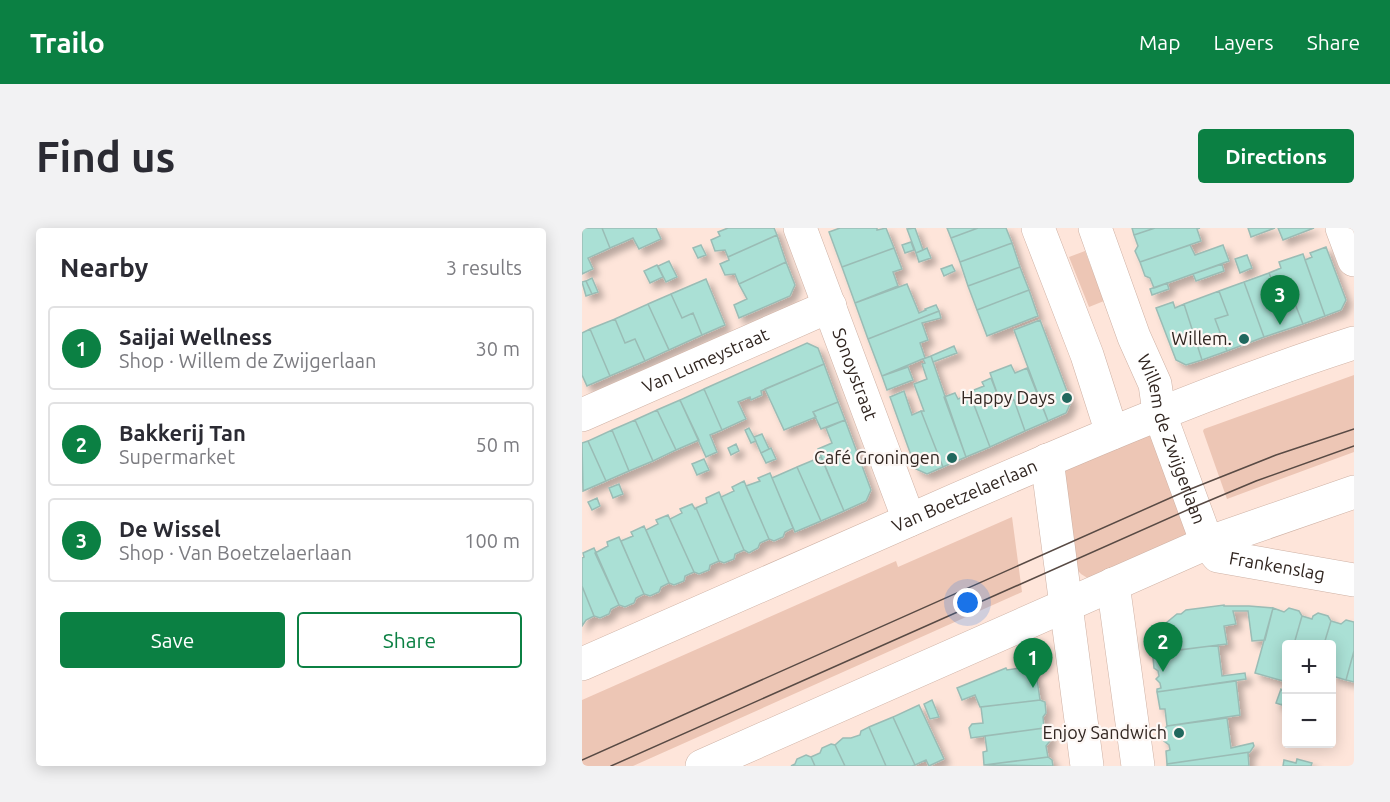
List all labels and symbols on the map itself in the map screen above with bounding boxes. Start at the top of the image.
pin: 3 [1260,276,1300,325]
street label: Van Lumeystraat [639,323,771,396]
street label: Sonoystraat [829,325,882,423]
place label: Willem. [1171,328,1232,348]
marker: Willem. [1237,332,1251,346]
street label: Willem de Zwijgerlaan [1134,351,1210,527]
place label: Happy Days [961,387,1055,407]
marker: Happy Days [1060,391,1074,405]
place label: Café Groningen [814,447,940,467]
marker: Café Groningen [945,451,959,465]
street label: Van Boetzelaerlaan [889,455,1040,536]
street label: Frankenslag [1228,547,1327,584]
your location [953,588,982,617]
pin: 2 [1144,622,1182,672]
pin: 1 [1014,638,1052,688]
place label: Enjoy Sandwich [1042,722,1167,742]
marker: Enjoy Sandwich [1172,726,1186,740]

